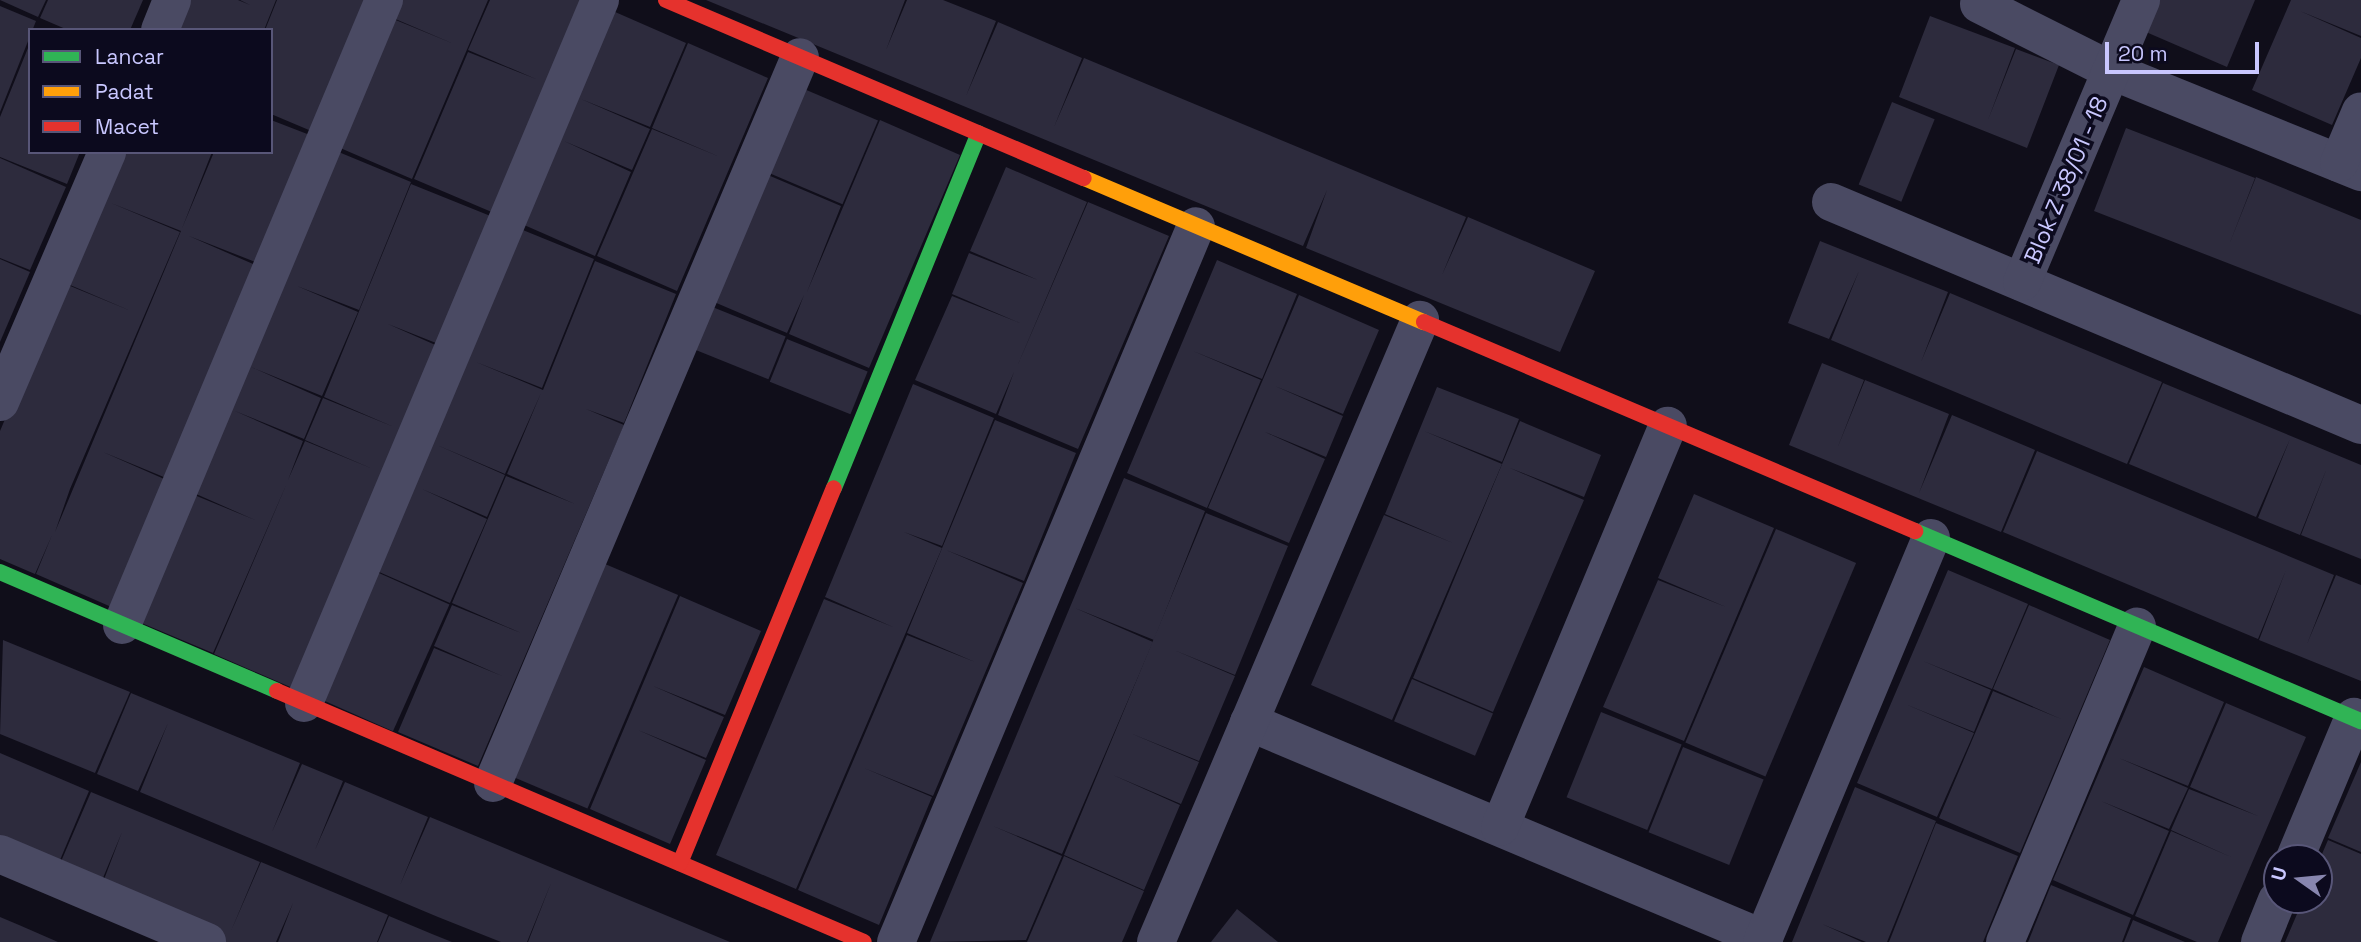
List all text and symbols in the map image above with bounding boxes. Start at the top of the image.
legend [28,28,273,154]
scale bar [2109,28,2263,72]
text: 20 m [2118,40,2168,67]
text: Lancar [95,43,164,70]
text: Padat [95,78,154,105]
street label: Blok Z 38/01 - 18 [2018,92,2114,268]
text: Macet [95,113,159,140]
north arrow [2263,844,2333,914]
text: U [2265,865,2293,883]

